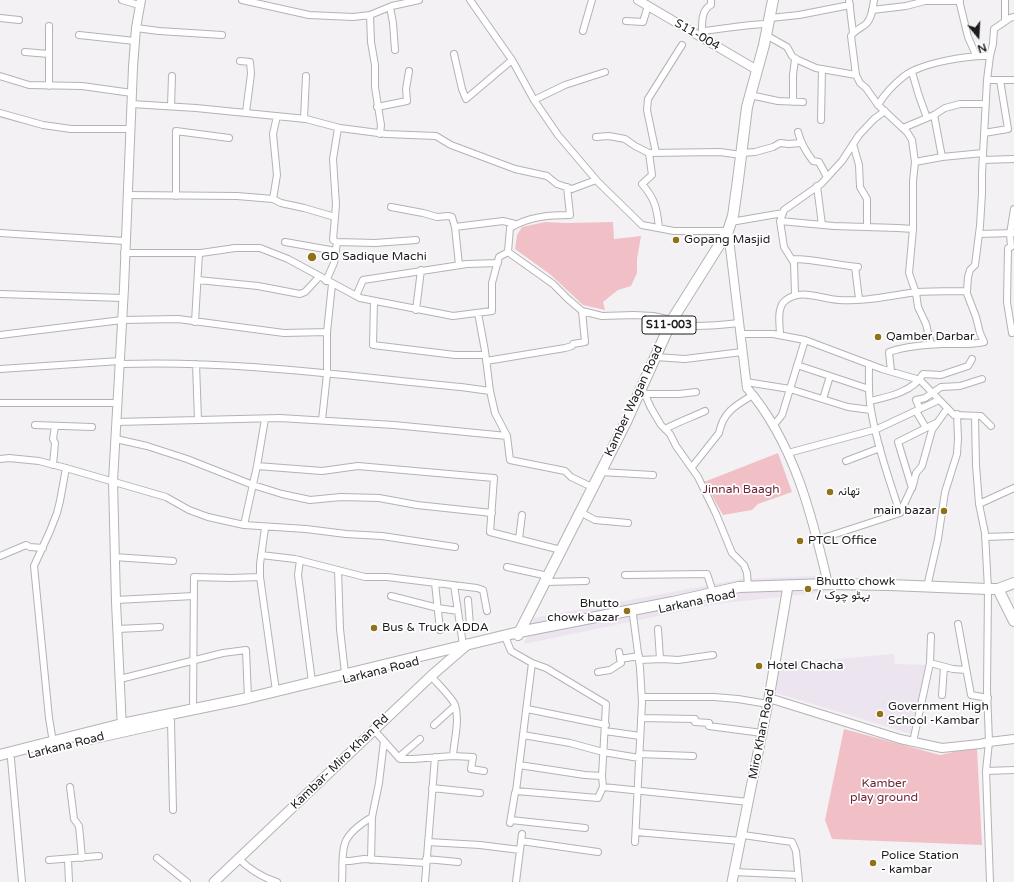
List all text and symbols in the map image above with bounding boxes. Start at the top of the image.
street label: S11-004 [672,16,722,54]
north arrow [958,16,998,56]
text: N [976,40,988,55]
place label: Gopang Masjid [684,233,770,247]
marker: Gopang Masjid [671,235,681,245]
place label: GD Sadique Machi [321,250,427,264]
marker: GD Sadique Machi [306,251,318,263]
road number: S11-003 [642,316,696,334]
place label: Qamber Darbar [886,330,975,344]
marker: Qamber Darbar [873,332,883,342]
street label: Kamber Wagan Road [602,343,666,459]
park label: Jinnah Baagh [702,483,780,497]
place label: تھانہ [838,485,860,499]
marker: تھانہ [825,487,835,497]
place label: main bazar [873,504,936,518]
marker: main bazar [939,506,949,516]
place label: PTCL Office [808,534,877,548]
marker: PTCL Office [795,536,805,546]
place label: Bhutto chowk / بہٹو چوک [816,575,895,603]
marker: Bhutto chowk / بہٹو چوک [803,584,813,594]
street label: Larkana Road [657,587,737,617]
place label: Bhutto chowk bazar [547,597,619,625]
marker: Bhutto chowk bazar [622,606,632,616]
place label: Bus & Truck ADDA [382,621,489,635]
marker: Bus & Truck ADDA [369,623,379,633]
street label: Larkana Road [341,654,421,688]
place label: Hotel Chacha [767,659,843,673]
marker: Hotel Chacha [754,661,764,671]
street label: Miro Khan Road [746,687,778,781]
place label: Government High School -Kambar [888,700,989,728]
marker: Government High School -Kambar [875,709,885,719]
street label: Kambar- Miro Khan Rd [288,711,392,813]
street label: Larkana Road [26,729,106,763]
park label: Kamber play ground [850,777,918,805]
place label: Police Station - kambar [881,849,959,877]
marker: Police Station - kambar [868,858,878,868]

